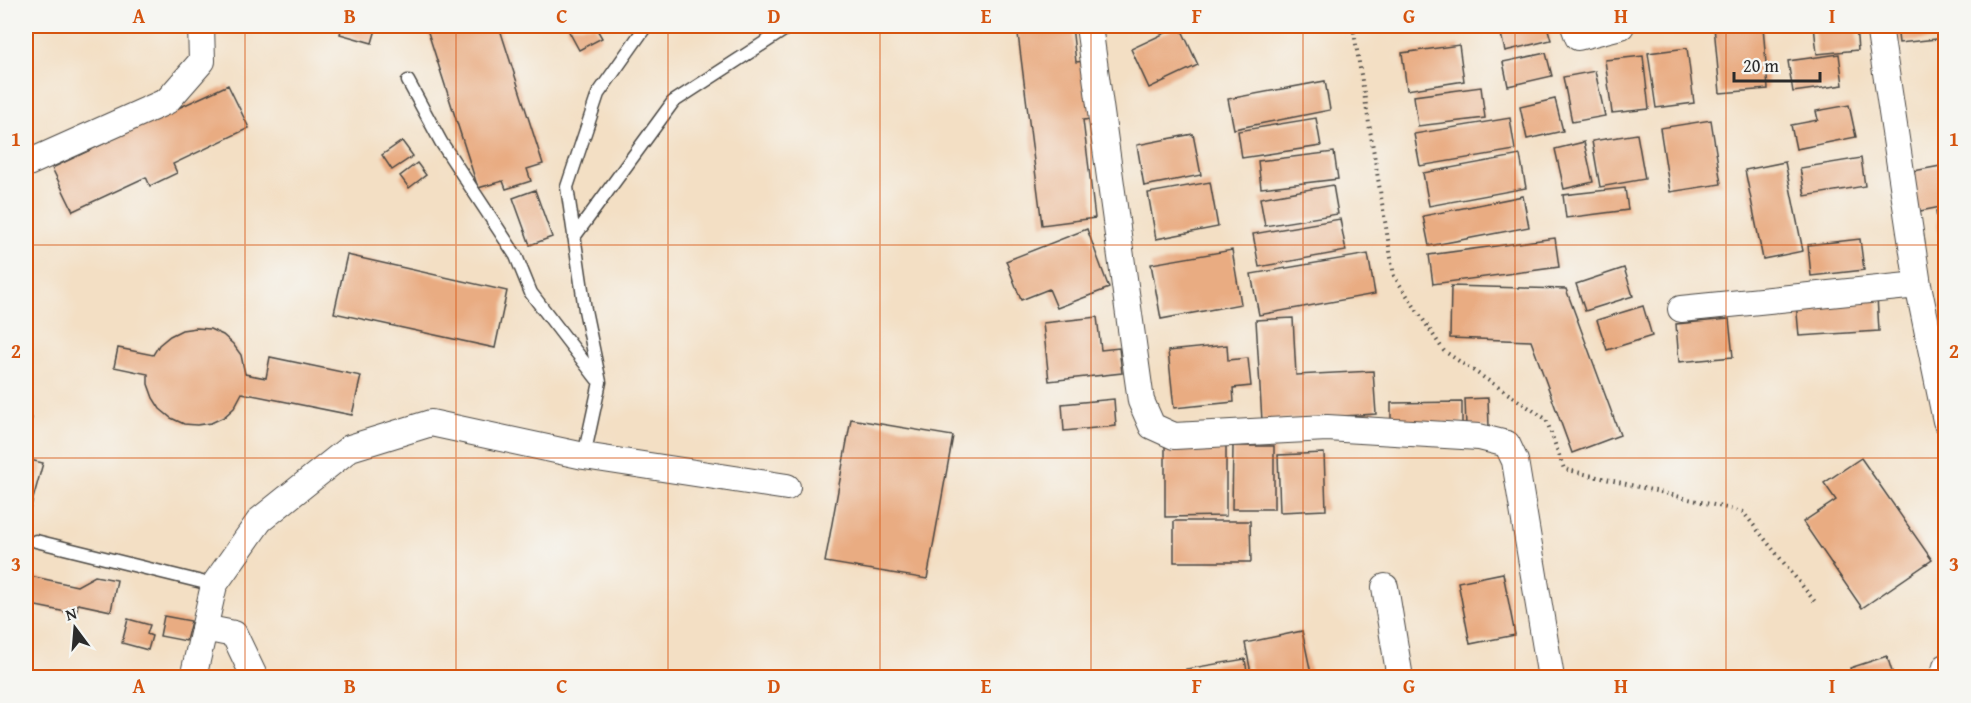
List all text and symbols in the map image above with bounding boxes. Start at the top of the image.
text: A [133,1,146,30]
text: B [344,1,356,30]
text: C [556,1,568,30]
text: D [767,1,781,30]
text: E [981,1,992,30]
text: F [1192,1,1202,30]
text: G [1403,1,1415,30]
text: H [1614,1,1628,30]
text: I [1829,1,1835,30]
scale bar [1734,45,1820,83]
text: 20 m [1743,52,1779,79]
text: 1 [11,124,21,153]
text: 1 [1949,124,1959,153]
text: 2 [11,336,21,365]
text: 2 [1949,336,1959,365]
text: 3 [11,549,21,578]
text: 3 [1949,549,1959,578]
north arrow [45,598,105,658]
text: N [62,600,80,627]
text: A [133,671,146,700]
text: B [344,671,356,700]
text: C [556,671,568,700]
text: D [767,671,781,700]
text: E [981,671,992,700]
text: F [1192,671,1202,700]
text: G [1403,671,1415,700]
text: H [1614,671,1628,700]
text: I [1829,671,1835,700]

